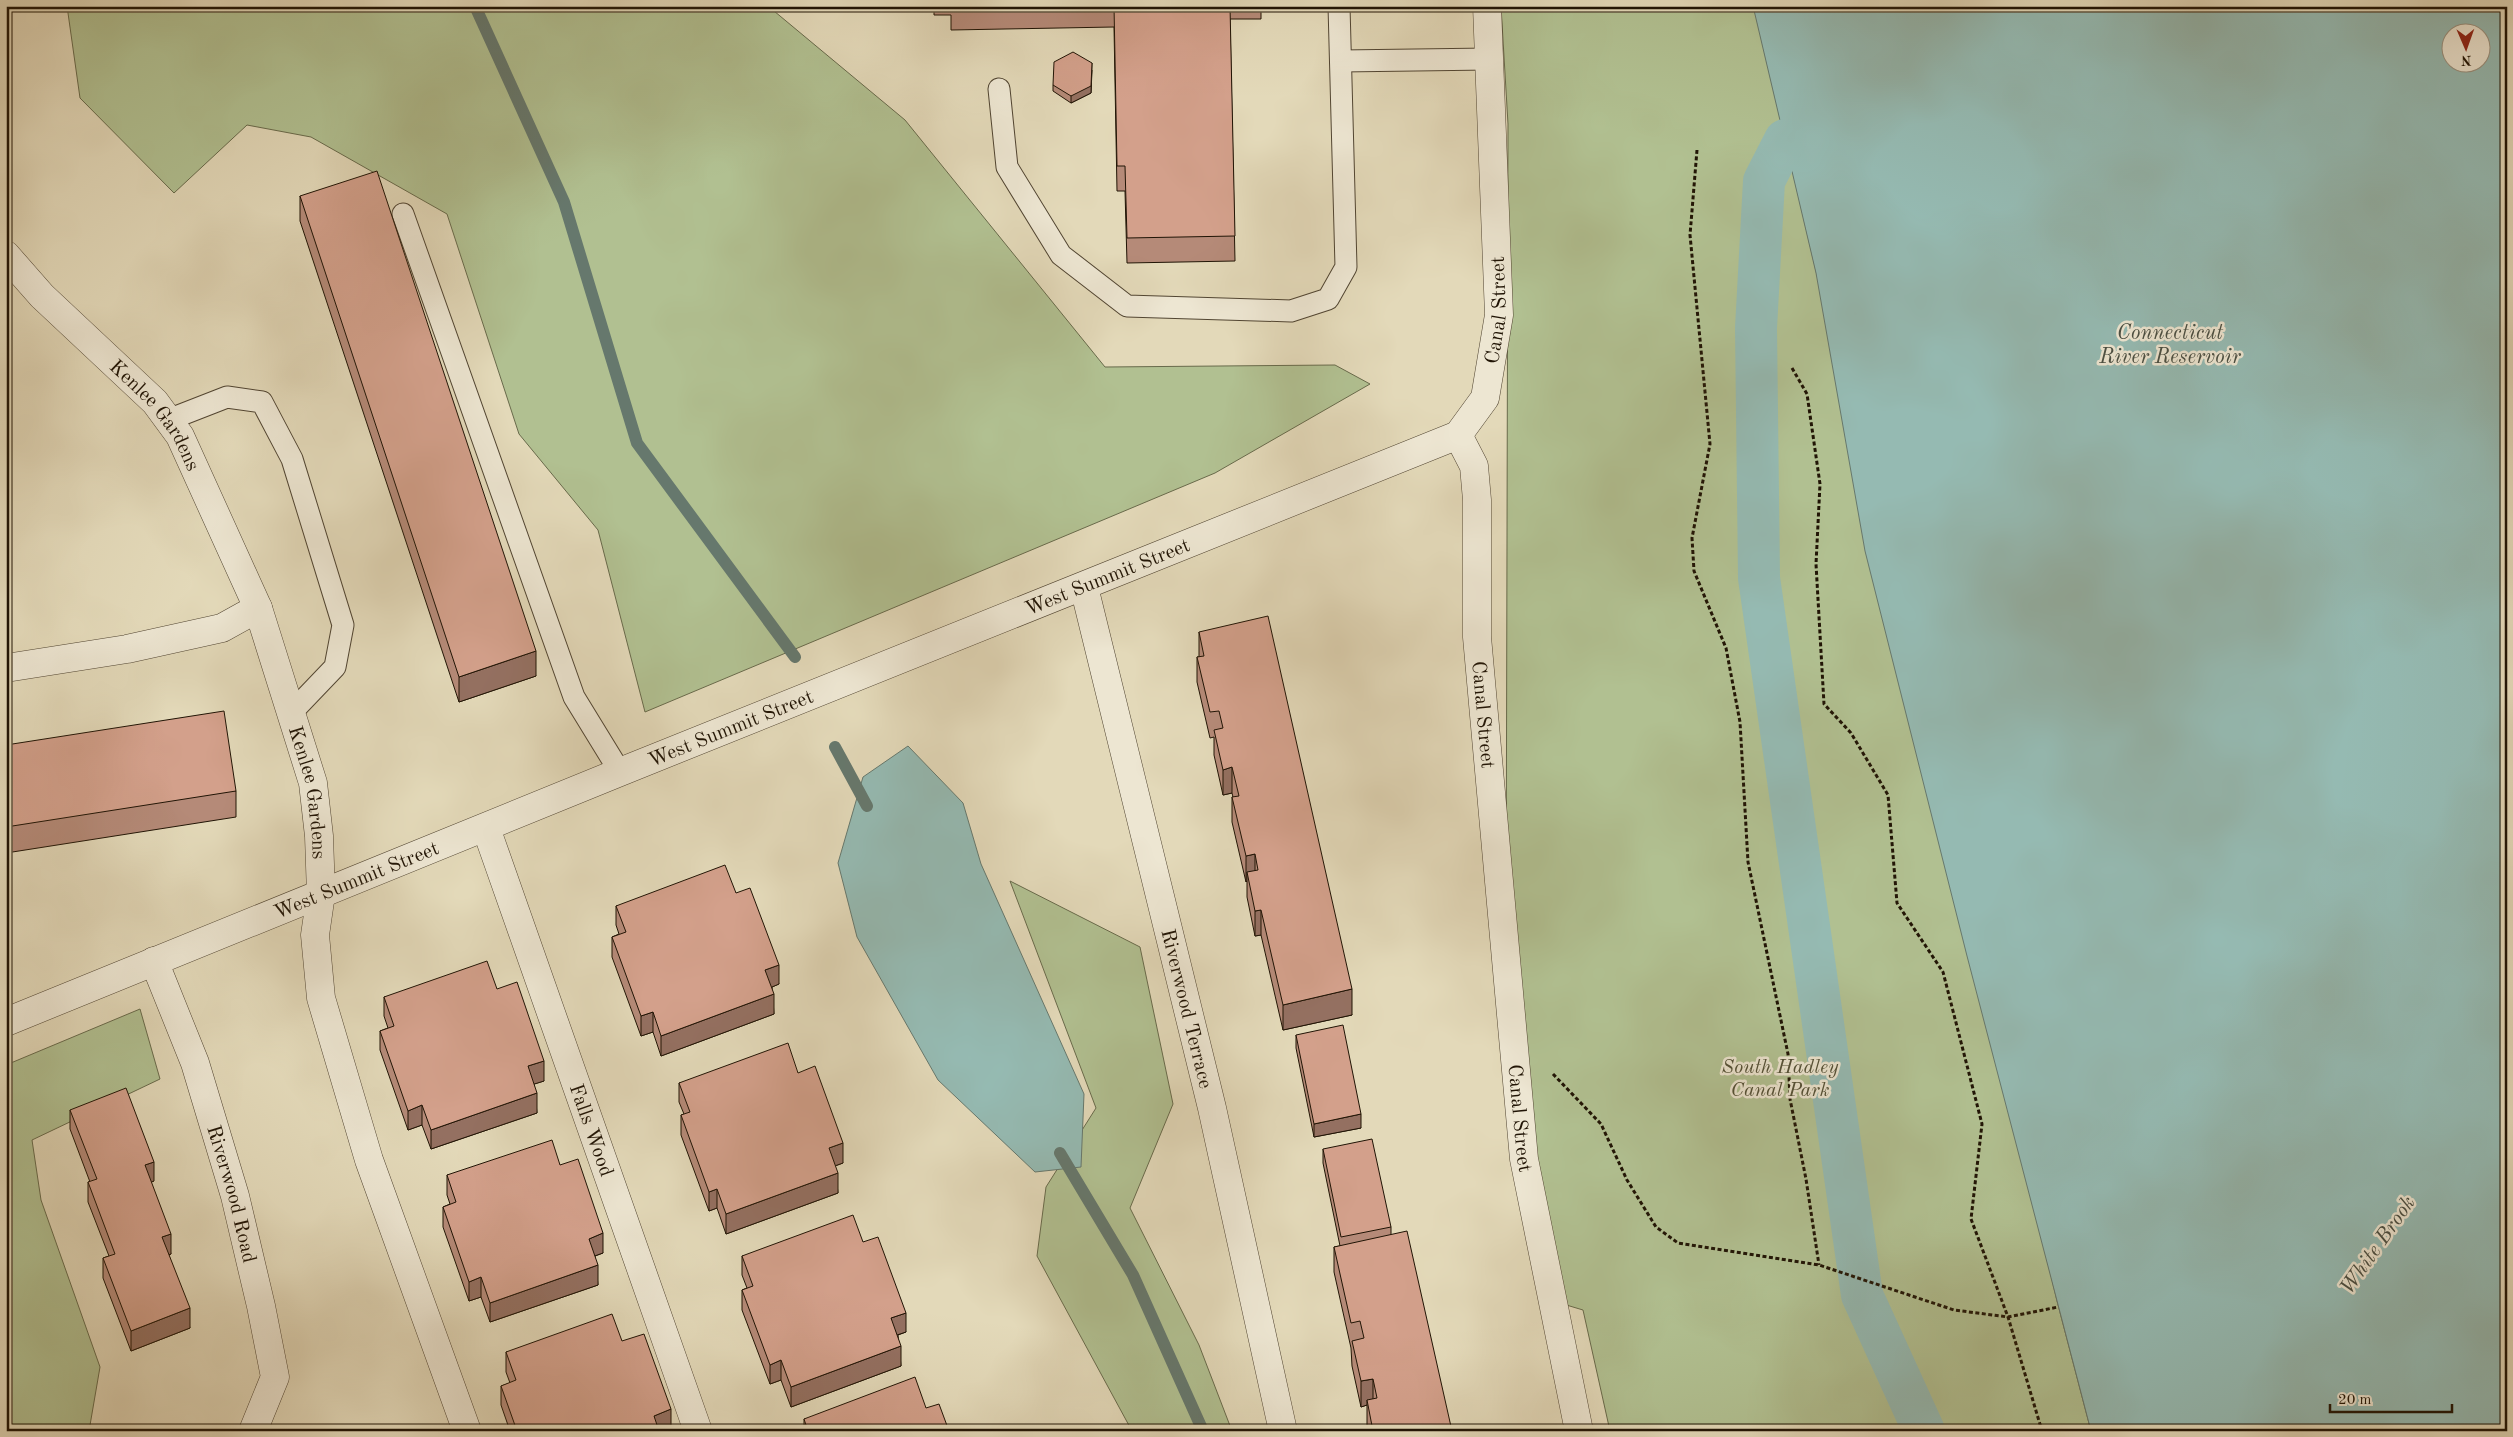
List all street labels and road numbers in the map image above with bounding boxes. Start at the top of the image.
street label: Canal Street [1483,256,1511,365]
street label: Kenlee Gardens [105,357,202,474]
street label: West Summit Street [1023,536,1193,620]
street label: Canal Street [1467,660,1497,770]
street label: West Summit Street [646,687,817,772]
street label: Kenlee Gardens [284,724,328,860]
street label: West Summit Street [272,839,442,924]
street label: Riverwood Terrace [1156,927,1215,1091]
street label: Canal Street [1504,1064,1534,1174]
street label: Falls Wood [565,1081,616,1180]
street label: Riverwood Road [202,1123,258,1265]

